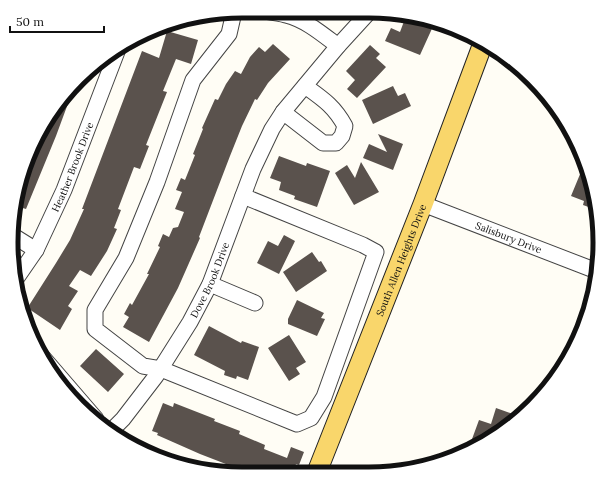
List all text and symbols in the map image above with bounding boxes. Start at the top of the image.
scale bar [10,8,104,34]
text: 50 m [16,14,44,29]
street label: Heather Brook Drive [48,120,96,214]
street label: South Allen Heights Drive [373,201,429,318]
street label: Salisbury Drive [474,218,544,256]
street label: Dove Brook Drive [187,240,232,320]

